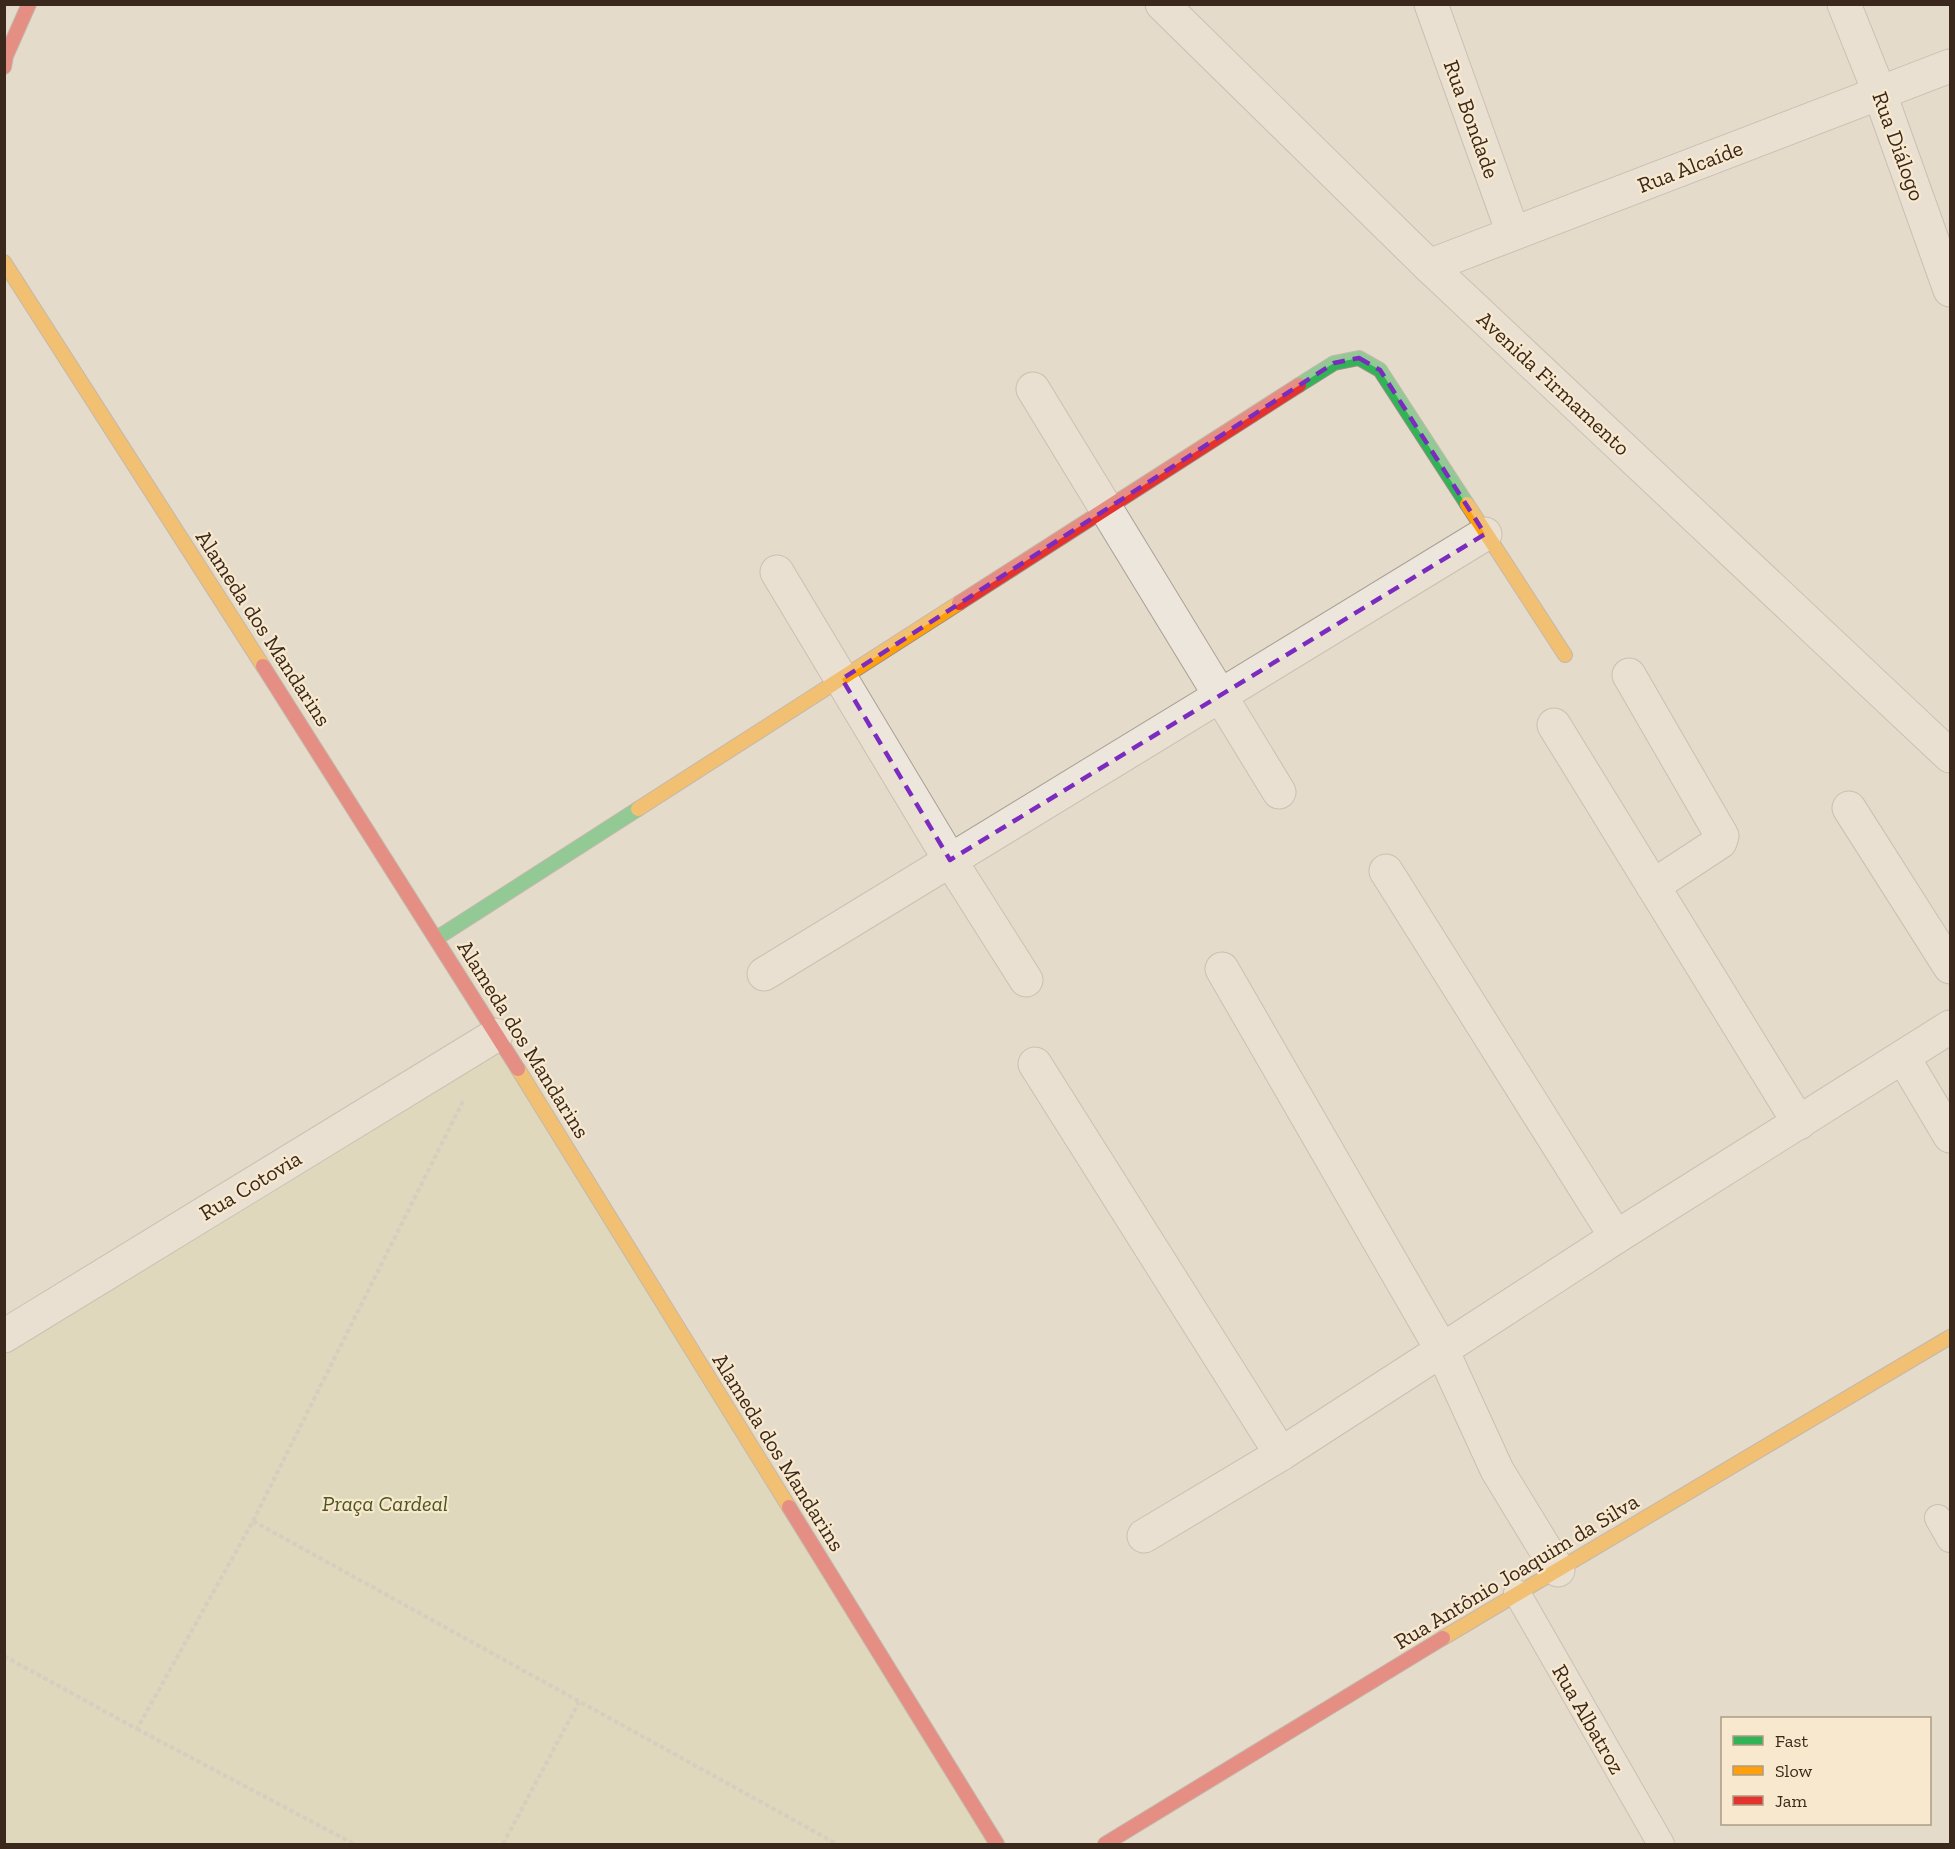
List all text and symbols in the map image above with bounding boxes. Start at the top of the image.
street label: Rua Bondade [1438,56,1505,182]
street label: Rua Diálogo [1866,88,1931,204]
street label: Rua Alcaíde [1634,134,1747,199]
street label: Avenida Firmamento [1471,305,1636,461]
street label: Alameda dos Mandarins [190,525,337,731]
street label: Alameda dos Mandarins [452,935,596,1143]
street label: Rua Cotovia [194,1144,306,1226]
street label: Alameda dos Mandarins [707,1348,851,1556]
street label: Rua Antônio Joaquim da Silva [1389,1487,1644,1655]
park label: Praça Cardeal [322,1490,448,1517]
street label: Rua Albatroz [1546,1660,1631,1779]
legend [1721,1717,1931,1825]
text: Fast [1775,1730,1808,1752]
text: Slow [1775,1760,1812,1782]
text: Jam [1775,1790,1807,1812]

